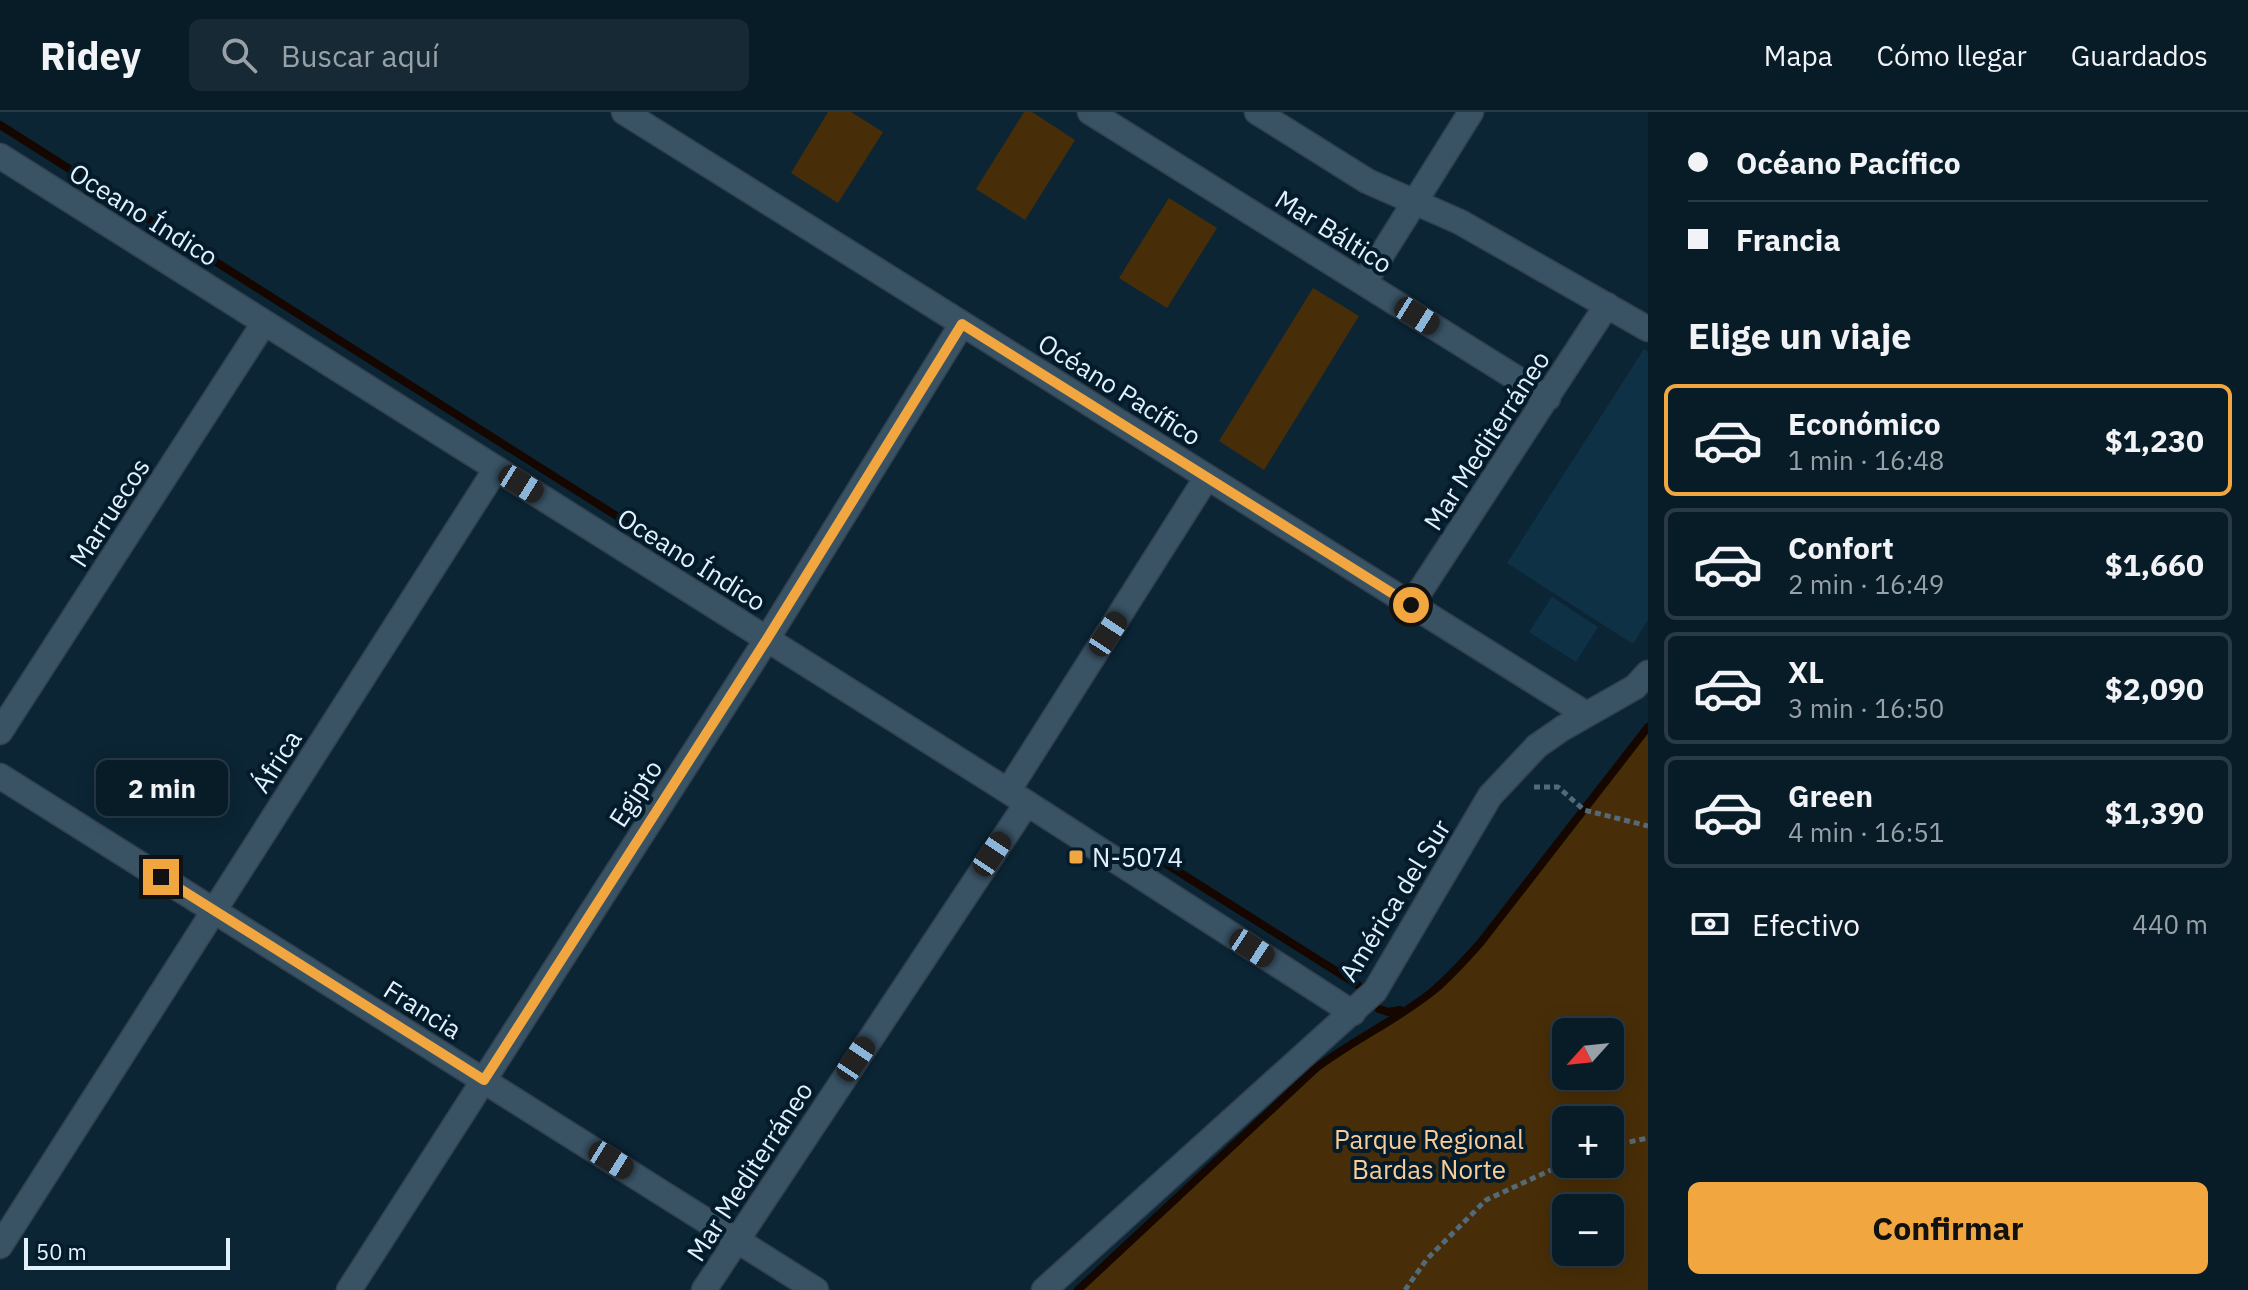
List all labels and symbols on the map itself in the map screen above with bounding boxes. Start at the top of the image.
street label: Oceano Índico [63,155,225,273]
street label: Mar Báltico [1269,182,1399,280]
car [1390,293,1444,339]
street label: Océano Pacífico [1032,325,1208,453]
street label: Mar Mediterráneo [1415,344,1557,536]
street label: Marruecos [61,451,157,573]
car [494,461,548,507]
street label: Oceano Índico [611,500,773,618]
route start [1393,587,1429,623]
car [1085,607,1131,661]
street label: África [243,723,309,799]
street label: Egipto [601,753,669,833]
callout: 2 min [95,761,227,817]
street label: América del Sur [1331,812,1458,987]
car [969,827,1015,881]
place label: N-5074 [1092,840,1183,874]
marker: N-5074 [1067,848,1085,866]
route end [143,859,179,895]
car [1225,925,1279,971]
street label: Francia [378,972,468,1046]
north arrow [1552,1018,1624,1090]
car [833,1032,879,1086]
street label: Mar Mediterráneo [678,1075,820,1267]
park label: Parque Regional Bardas Norte [1334,1122,1524,1186]
car [584,1137,638,1183]
scale bar [24,1234,230,1270]

